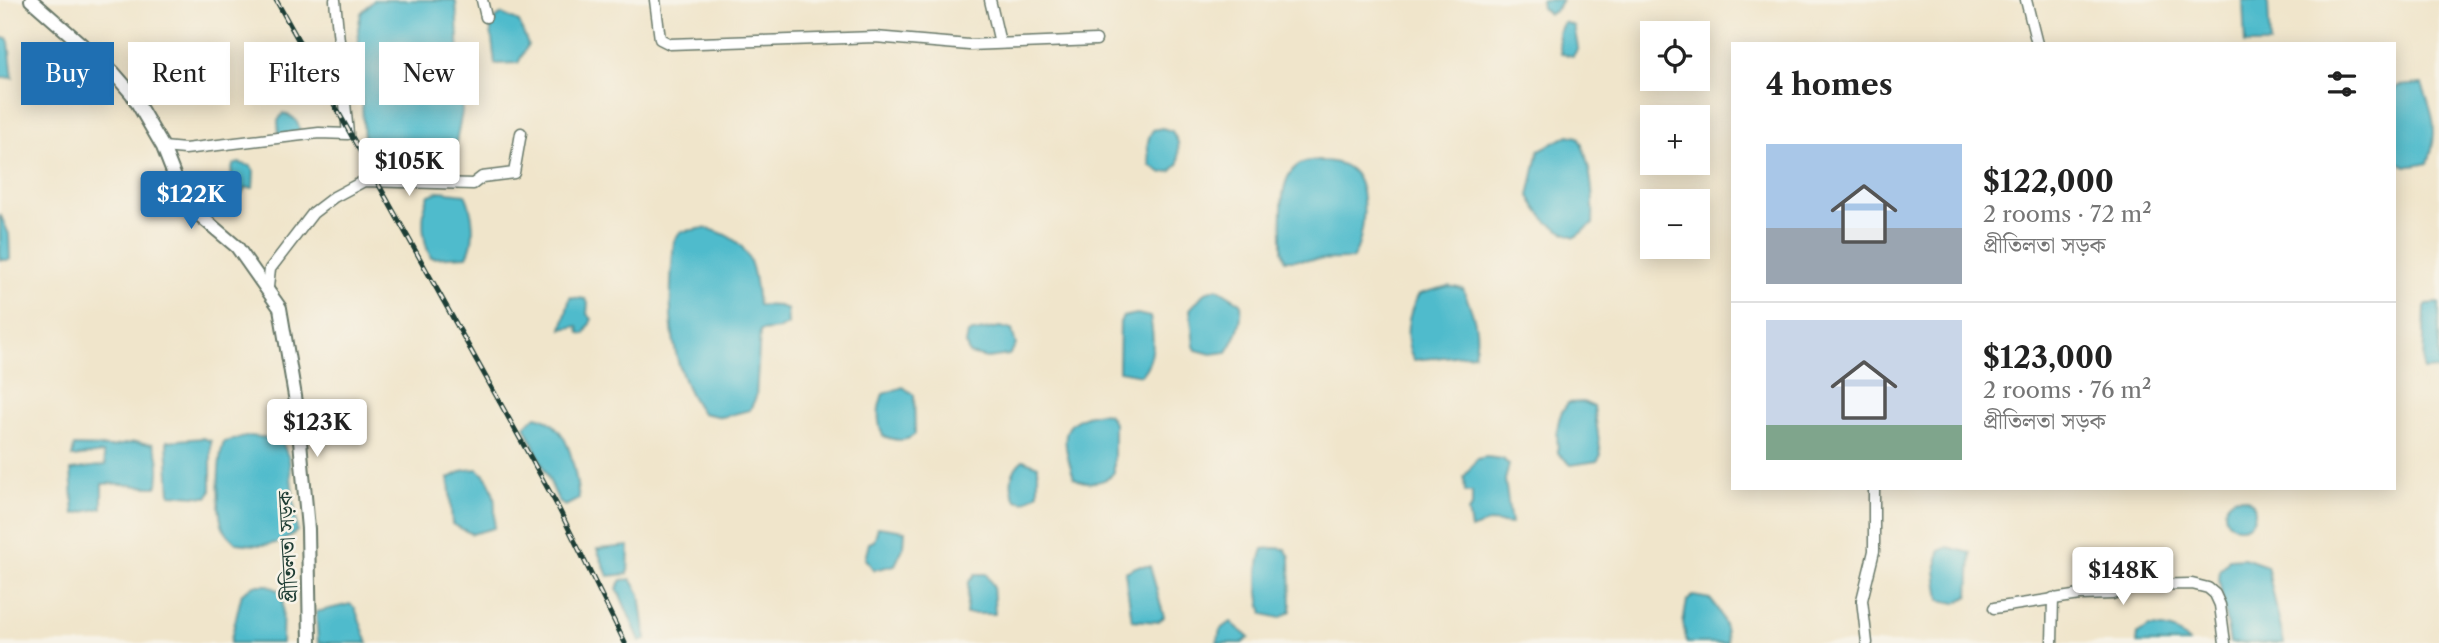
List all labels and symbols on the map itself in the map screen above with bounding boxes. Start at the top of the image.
pin: $105K [360,138,458,198]
pin: $122K [142,172,240,231]
pin: $123K [268,400,366,459]
street label: প্রীতিলতা সড়ক [272,489,303,604]
pin: $148K [2074,548,2172,607]

